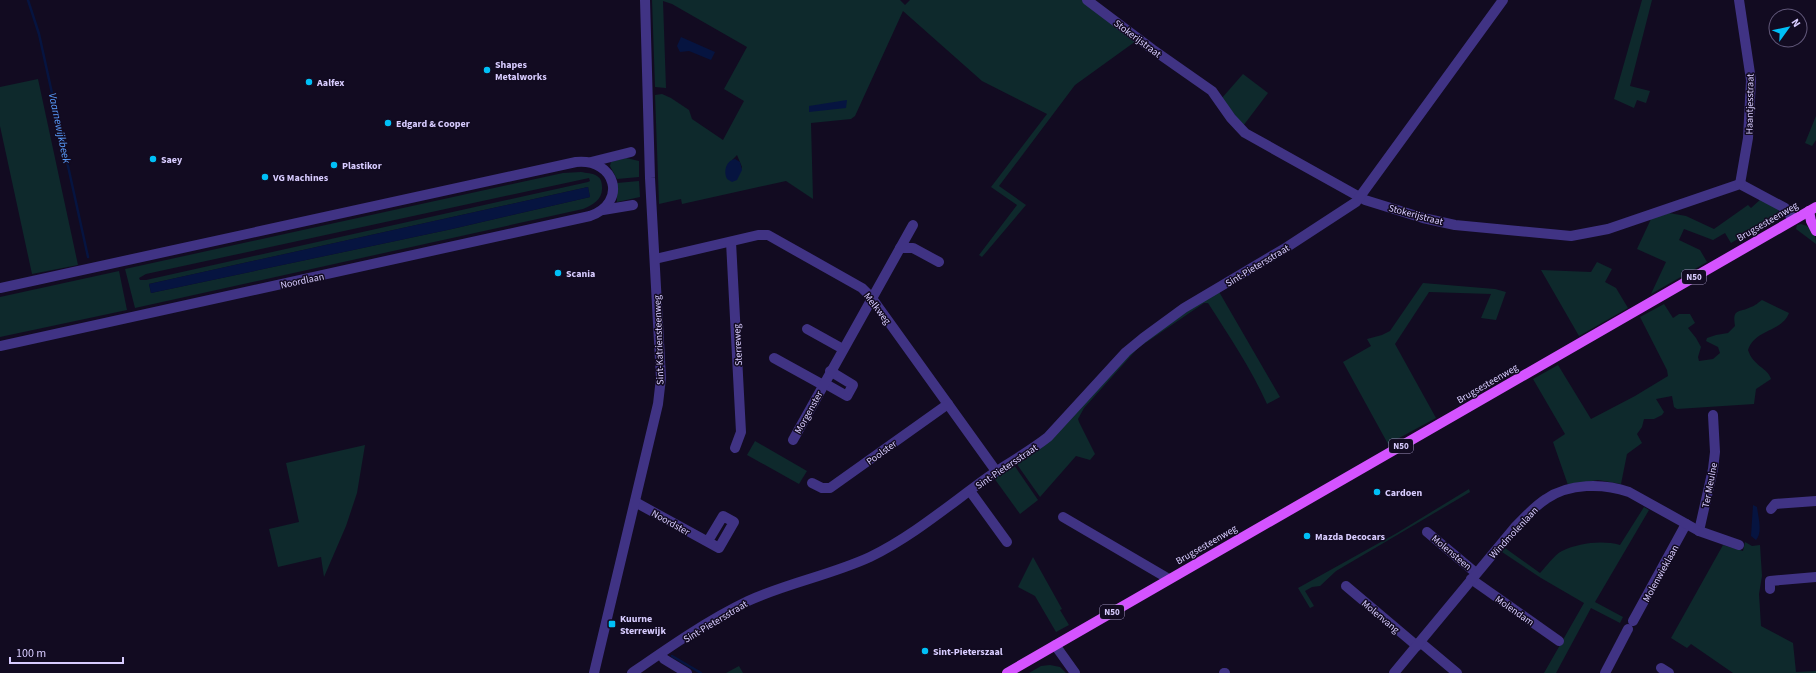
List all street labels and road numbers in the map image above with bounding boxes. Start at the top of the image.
street label: Stokerijstraat [1111,16,1164,62]
street label: Haantjesstraat [1742,73,1758,135]
street label: Brugsesteenweg [1734,199,1801,245]
street label: Stokerijstraat [1387,201,1445,229]
street label: Sint-Pietersstraat [1223,241,1293,290]
street label: Noordlaan [279,270,325,292]
road number: N50 [1682,270,1706,284]
street label: Melkweg [860,290,894,327]
street label: Sint-Katriensteenweg [650,295,668,385]
street label: Sterreweg [730,324,746,366]
street label: Brugsesteenweg [1454,361,1521,407]
street label: Morgenster [791,388,827,436]
street label: Poolster [864,437,900,469]
road number: N50 [1389,439,1413,453]
street label: Sint-Pietersstraat [973,440,1041,493]
street label: Ter Meulne [1699,461,1721,509]
street label: Windmolenlaan [1486,504,1541,562]
street label: Noordster [649,507,693,539]
street label: Brugsesteenweg [1173,522,1240,568]
street label: Molensteen [1428,532,1474,574]
street label: Molenwieklaan [1639,542,1682,605]
street label: Molendam [1492,592,1537,629]
street label: Sint-Pietersstraat [681,597,751,646]
street label: Molenvang [1358,597,1402,637]
road number: N50 [1100,605,1124,619]

